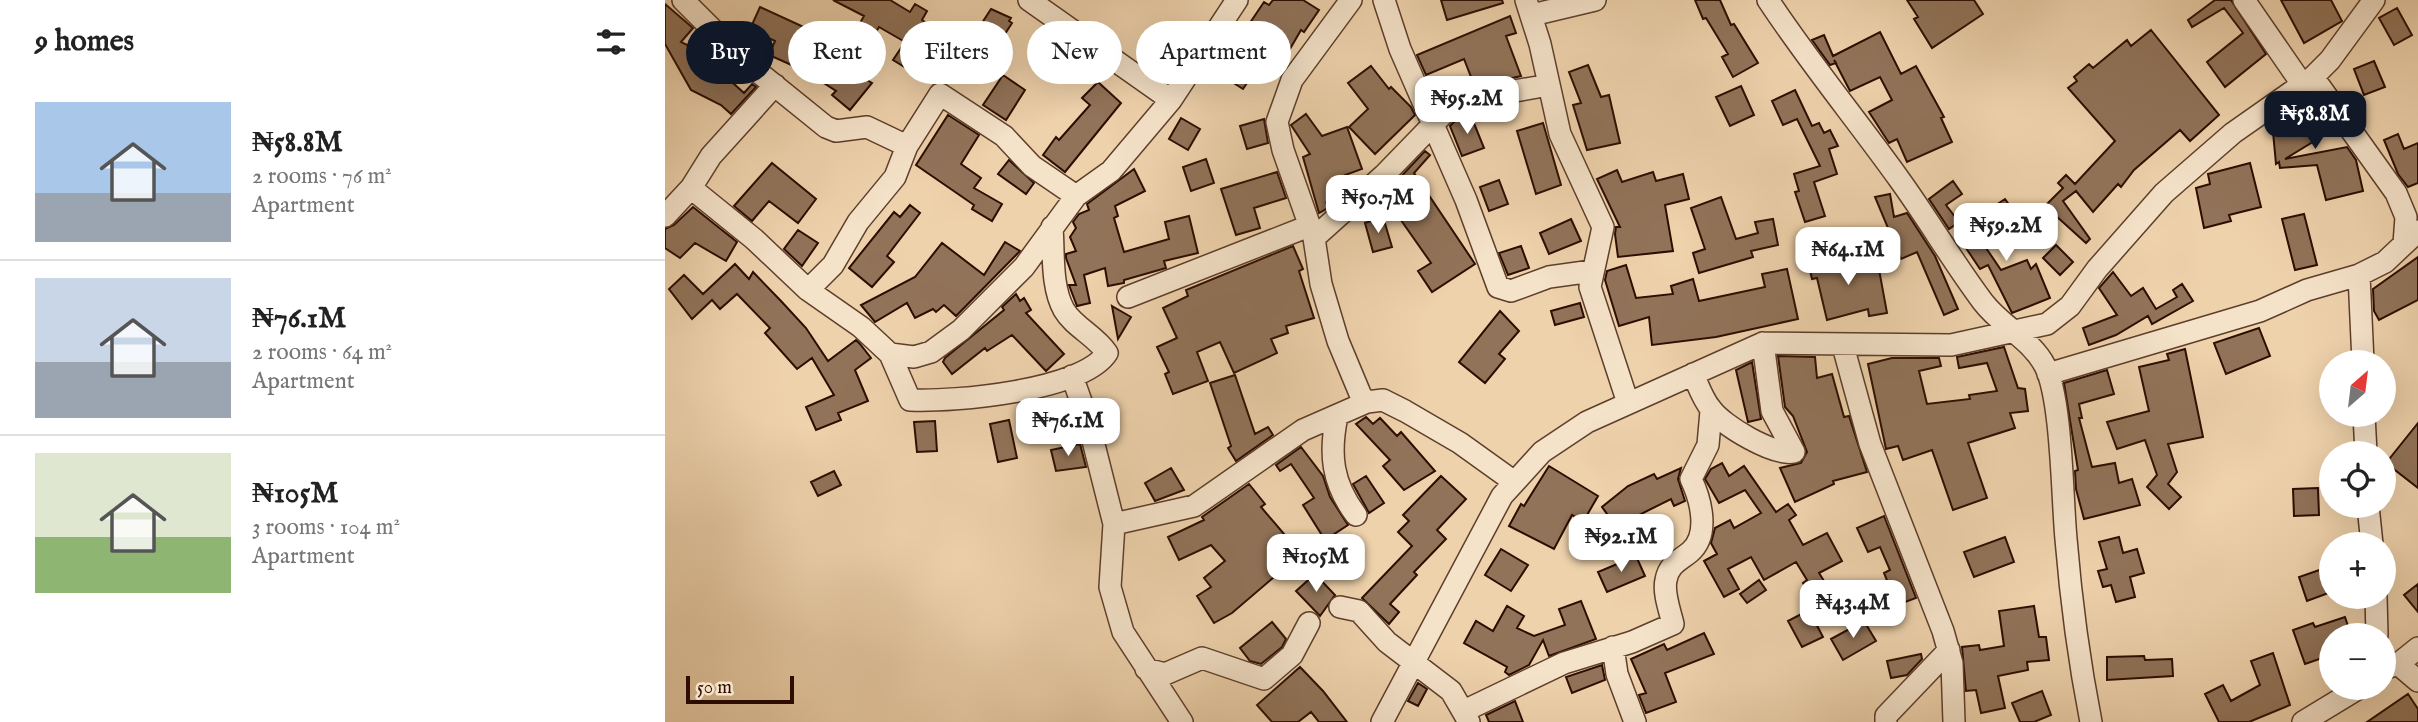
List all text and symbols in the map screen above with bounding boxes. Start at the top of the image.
chip: Buy [686,21,774,84]
chip: Rent [788,21,886,84]
chip: Filters [900,21,1013,84]
chip: New [1027,21,1122,84]
chip: Apartment [1136,21,1291,84]
text: 9 homes [35,23,134,61]
icon: filters [592,23,630,61]
pin: ₦95.2M [1410,76,1524,136]
text: ₦95.2M [1431,84,1503,113]
pin: ₦58.8M [2258,92,2372,151]
text: ₦58.8M [2280,99,2350,128]
text: ₦58.8M [252,124,343,162]
icon: home [91,130,175,214]
text: 2 rooms · 76 m² [252,162,392,191]
pin: ₦50.7M [1321,176,1435,235]
text: ₦50.7M [1342,183,1414,212]
text: Apartment [252,191,355,220]
pin: ₦59.2M [1949,204,2063,263]
text: ₦59.2M [1970,211,2042,240]
pin: ₦64.1M [1791,228,1905,287]
text: ₦64.1M [1811,235,1885,264]
text: ₦76.1M [252,300,346,338]
icon: home [91,306,175,390]
text: 2 rooms · 64 m² [252,338,392,367]
north arrow [2319,350,2396,427]
map controls [2319,350,2396,700]
text: Apartment [252,367,355,396]
pin: ₦76.1M [1011,398,1125,458]
text: ₦76.1M [1032,406,1104,435]
button: locate [2319,441,2396,518]
text: ₦105M [252,475,339,513]
icon: home [91,481,175,565]
text: 3 rooms · 104 m² [252,513,400,542]
pin: ₦92.1M [1564,514,1678,574]
text: ₦92.1M [1585,522,1657,551]
button: + [2319,532,2396,609]
pin: ₦105M [1267,534,1365,594]
text: Apartment [252,542,355,571]
text: ₦105M [1283,542,1349,571]
pin: ₦43.4M [1796,580,1910,640]
text: ₦43.4M [1816,588,1890,617]
button: − [2319,623,2396,700]
scale bar [686,673,795,705]
text: 50 m [697,676,732,700]

